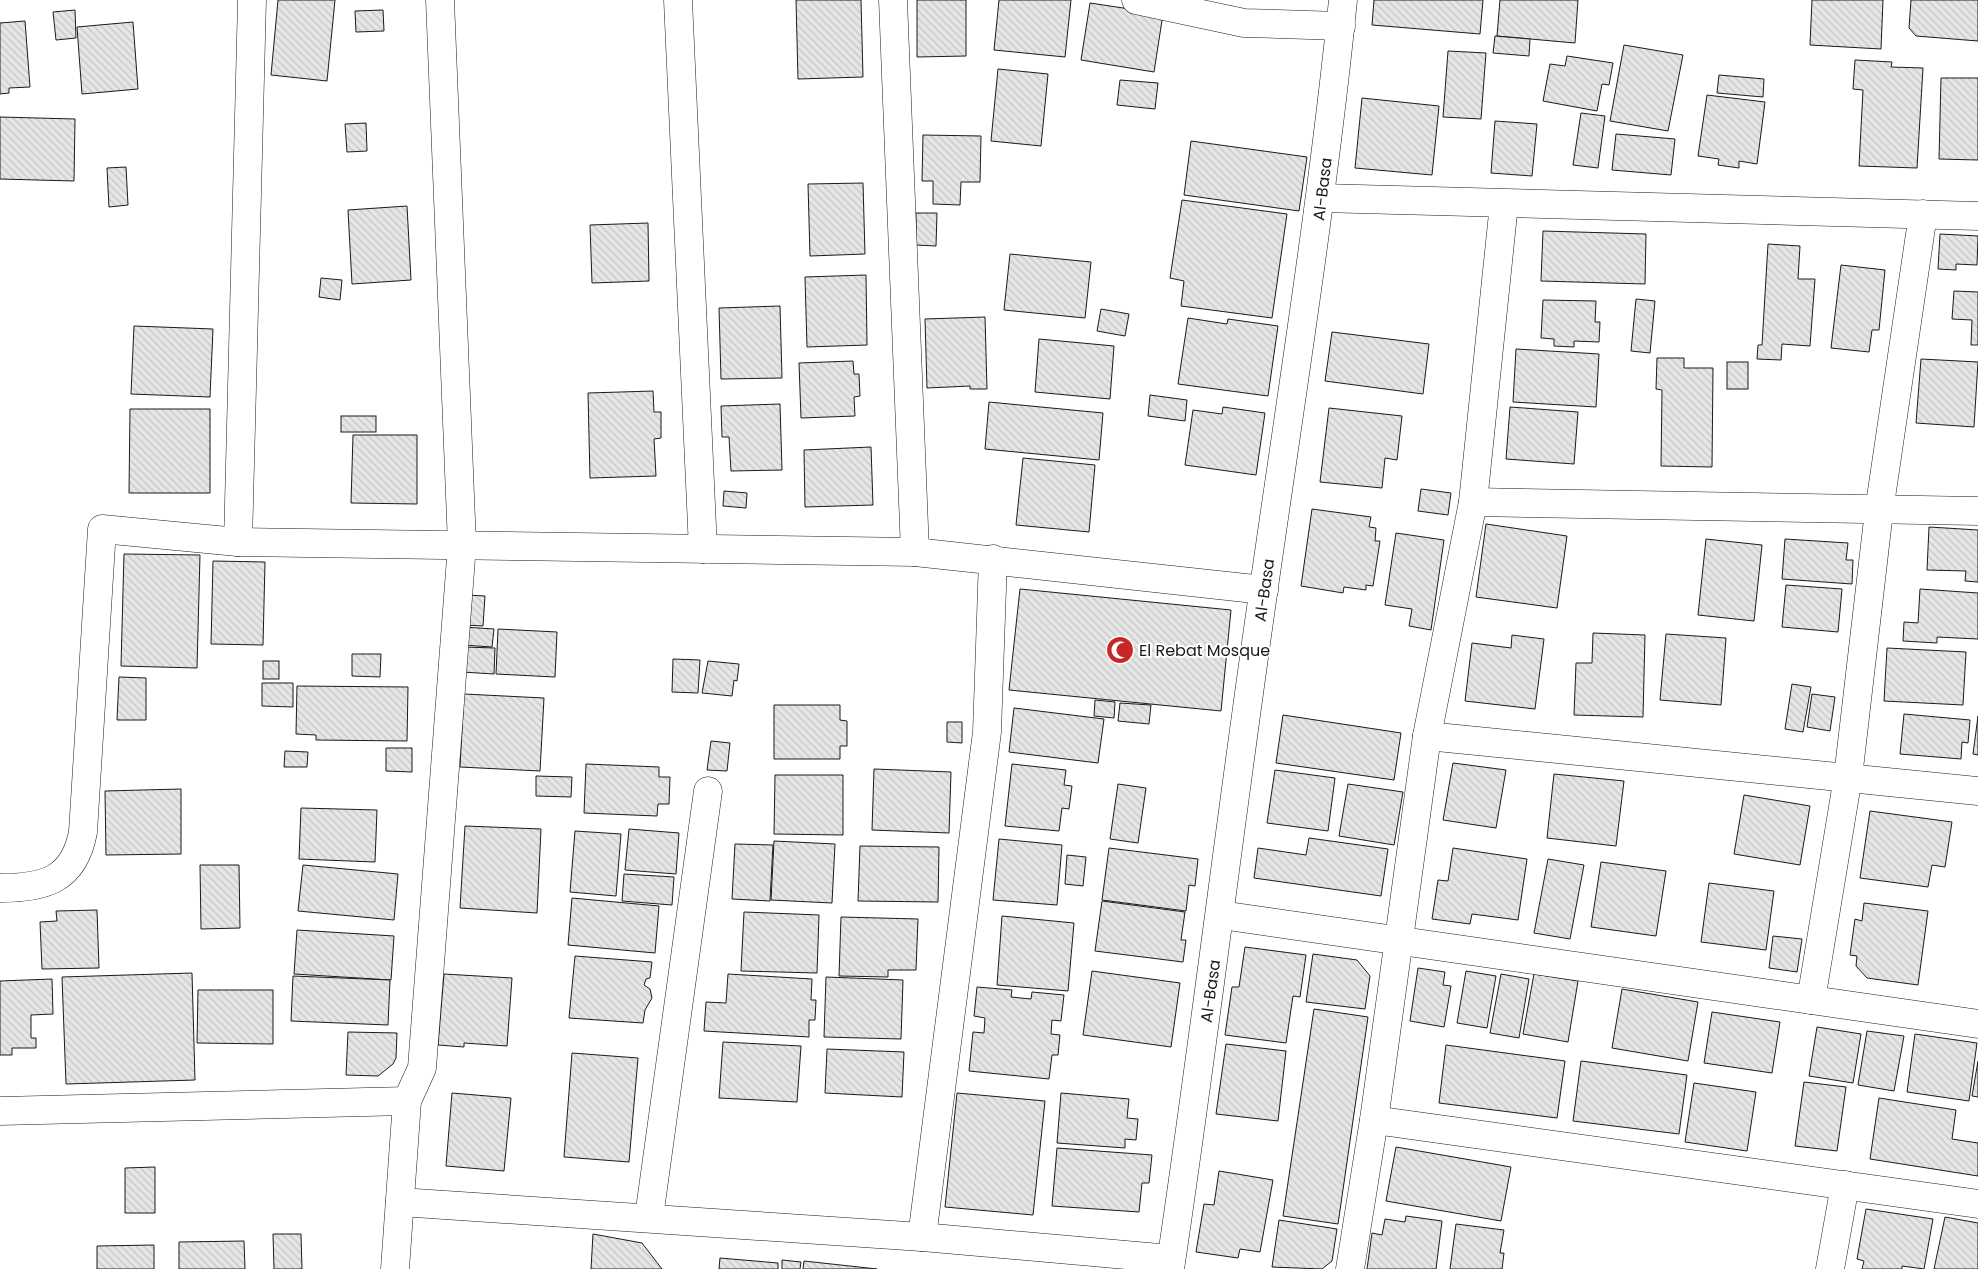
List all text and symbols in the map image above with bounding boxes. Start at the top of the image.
street label: Al-Basa [1307,156,1338,222]
street label: Al-Basa [1249,557,1280,623]
mosque icon: El Rebat Mosque [1105,635,1135,665]
place label: El Rebat Mosque [1139,639,1270,662]
street label: Al-Basa [1195,958,1226,1024]

